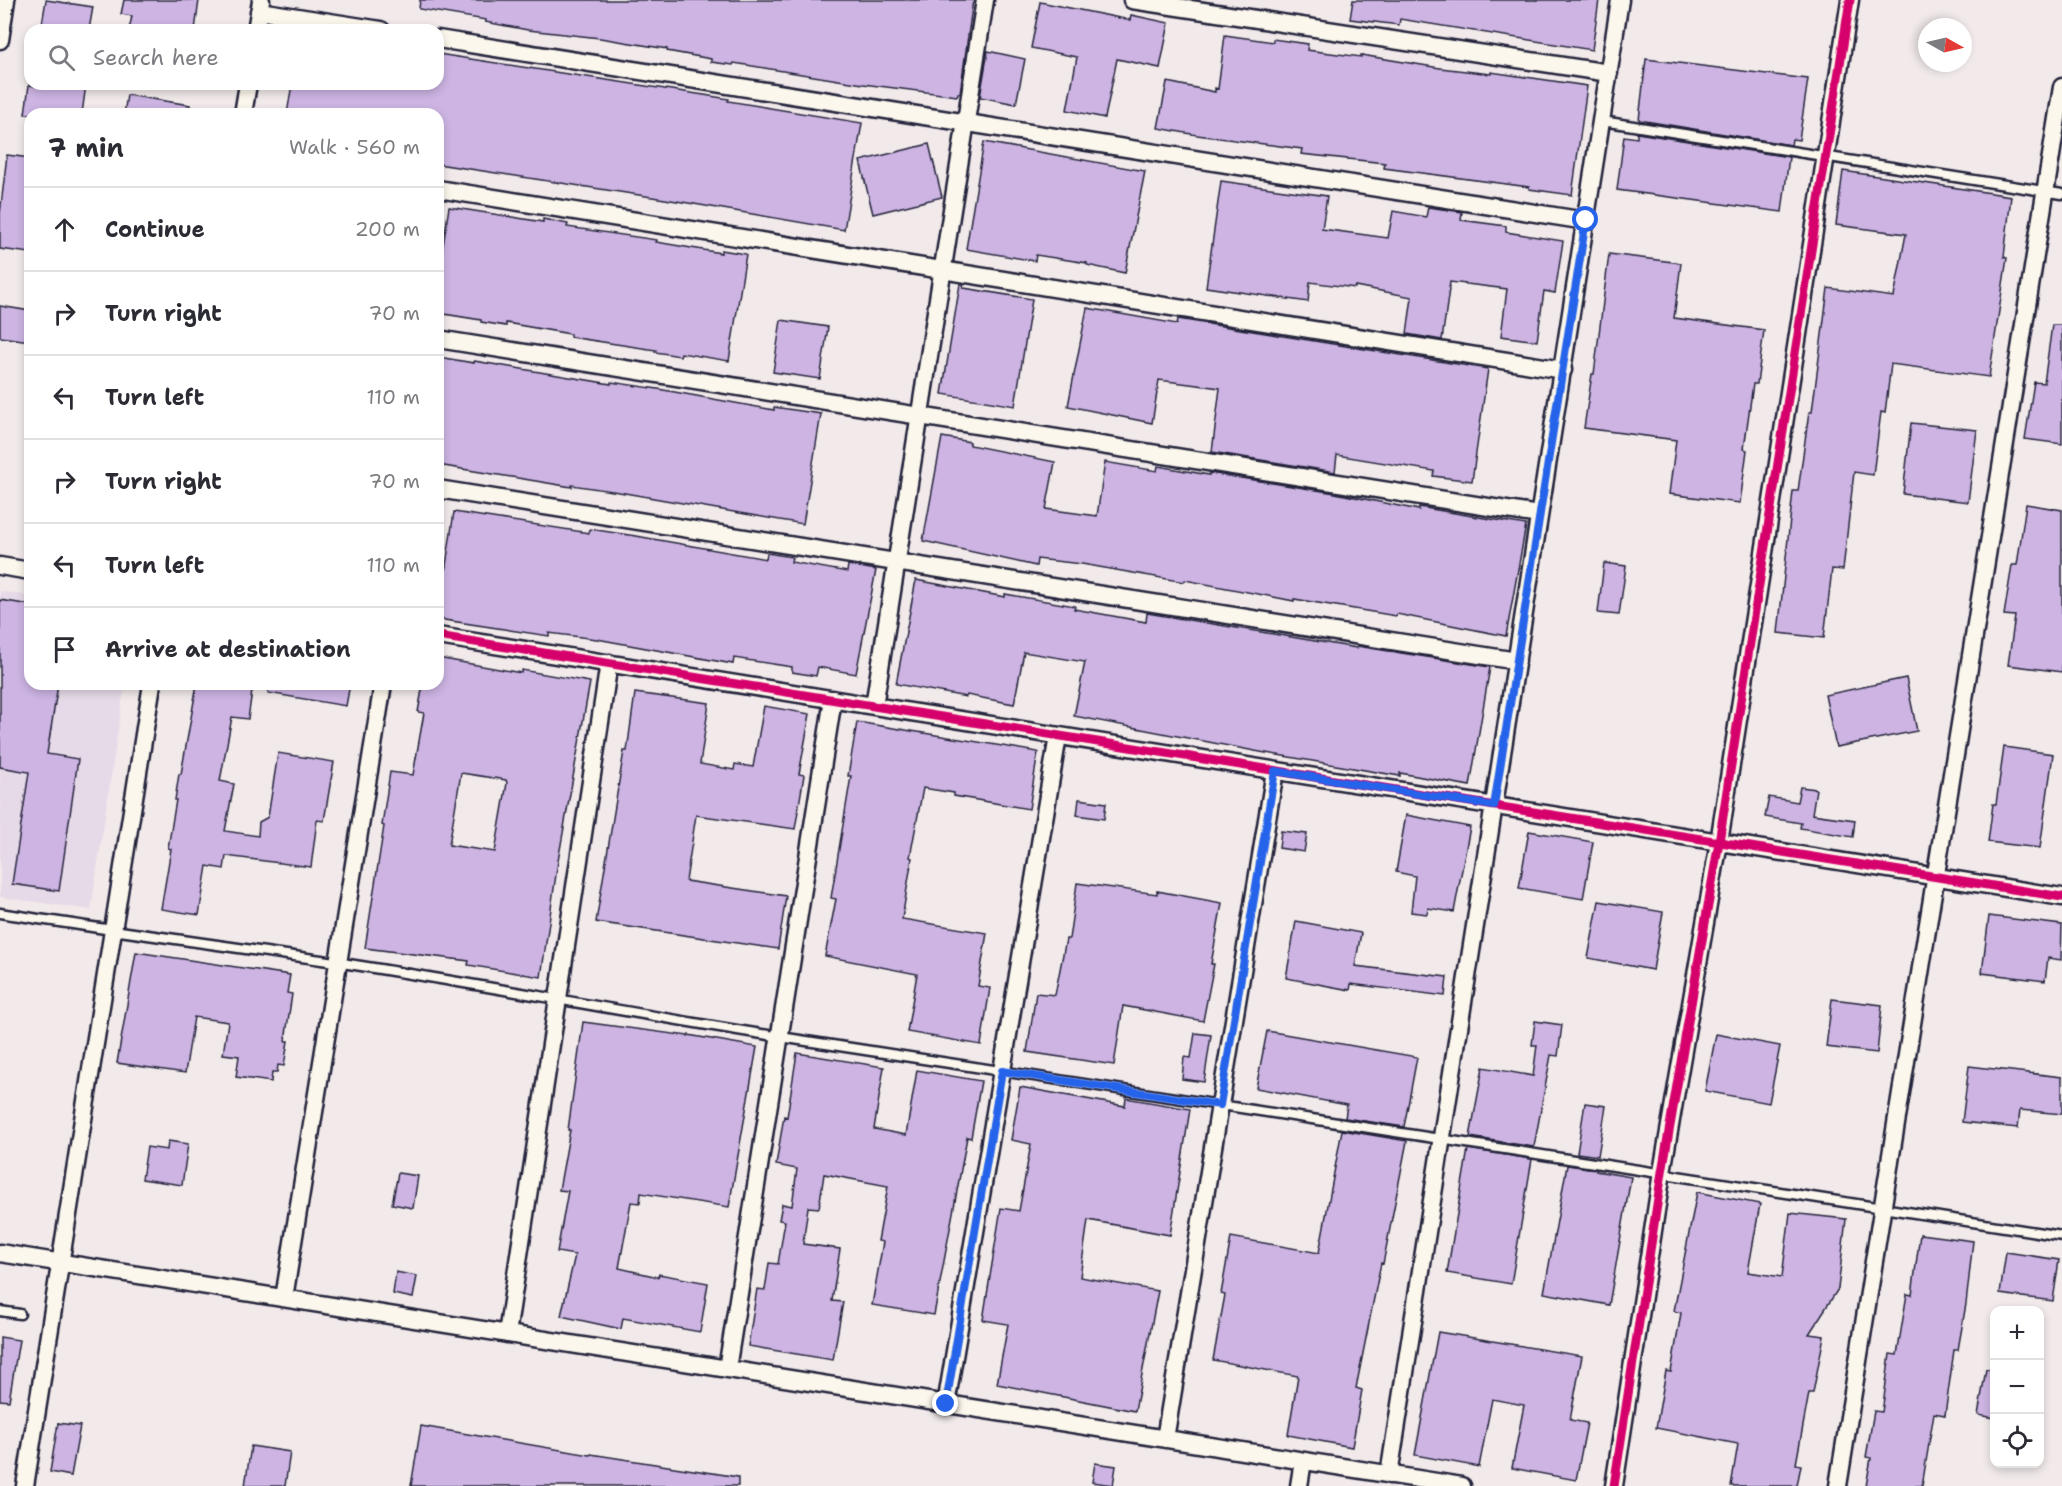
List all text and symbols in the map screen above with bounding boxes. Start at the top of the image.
north arrow [1918,18,1972,72]
search box [24,24,444,90]
icon: search [45,41,78,74]
text: Search here [93,43,219,72]
text: 7 min [48,130,124,165]
text: Walk · 560 m [289,134,420,160]
route start [1572,206,1598,232]
icon: ahead [48,213,81,246]
text: Continue [105,215,205,244]
text: 200 m [355,216,420,242]
icon: right [48,297,81,330]
text: Turn right [105,299,222,328]
text: 70 m [368,300,420,326]
icon: left [48,381,81,414]
text: Turn left [105,383,204,412]
text: 110 m [366,384,420,410]
icon: right [48,465,81,498]
text: Turn right [105,467,222,496]
text: 70 m [368,468,420,494]
icon: left [48,549,81,582]
text: Turn left [105,551,204,580]
text: 110 m [366,552,420,578]
icon: arrive [48,633,81,666]
text: Arrive at destination [105,635,351,664]
map controls [1990,1306,2044,1468]
button: + [1990,1306,2044,1360]
button: − [1990,1360,2044,1414]
route end [932,1390,958,1416]
button: locate [1990,1414,2044,1468]

